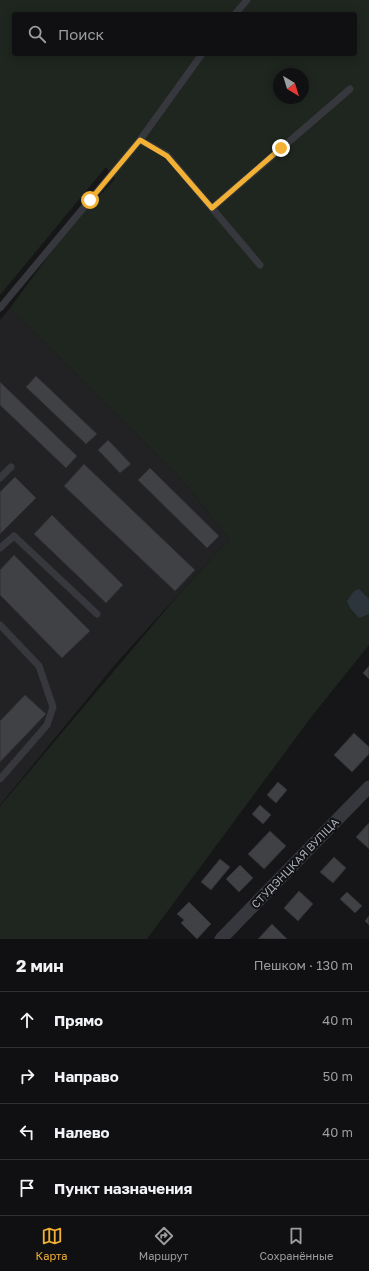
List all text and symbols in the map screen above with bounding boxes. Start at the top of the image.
search box [12,12,357,56]
icon: search [26,23,48,45]
text: Поиск [58,25,104,43]
north arrow [273,68,309,104]
route end [272,139,290,157]
route start [81,191,99,209]
street label: СТУДЭНЦКАЯ ВУЛІЦА [248,815,341,910]
text: 2 мин [16,955,64,976]
text: Пешком · 130 m [254,957,353,973]
icon: ahead [16,1009,38,1031]
text: Прямо [54,1011,103,1029]
text: 40 m [322,1012,353,1028]
icon: right [16,1065,38,1087]
text: Направо [54,1067,119,1085]
text: 50 m [323,1068,353,1084]
icon: left [16,1121,38,1143]
text: Налево [54,1123,110,1141]
text: 40 m [322,1124,353,1140]
icon: arrive [16,1177,38,1199]
text: Пункт назначения [54,1179,192,1197]
tab: Карта [36,1225,67,1262]
tab: Маршрут [139,1225,188,1262]
tab: Сохранённые [260,1225,333,1262]

